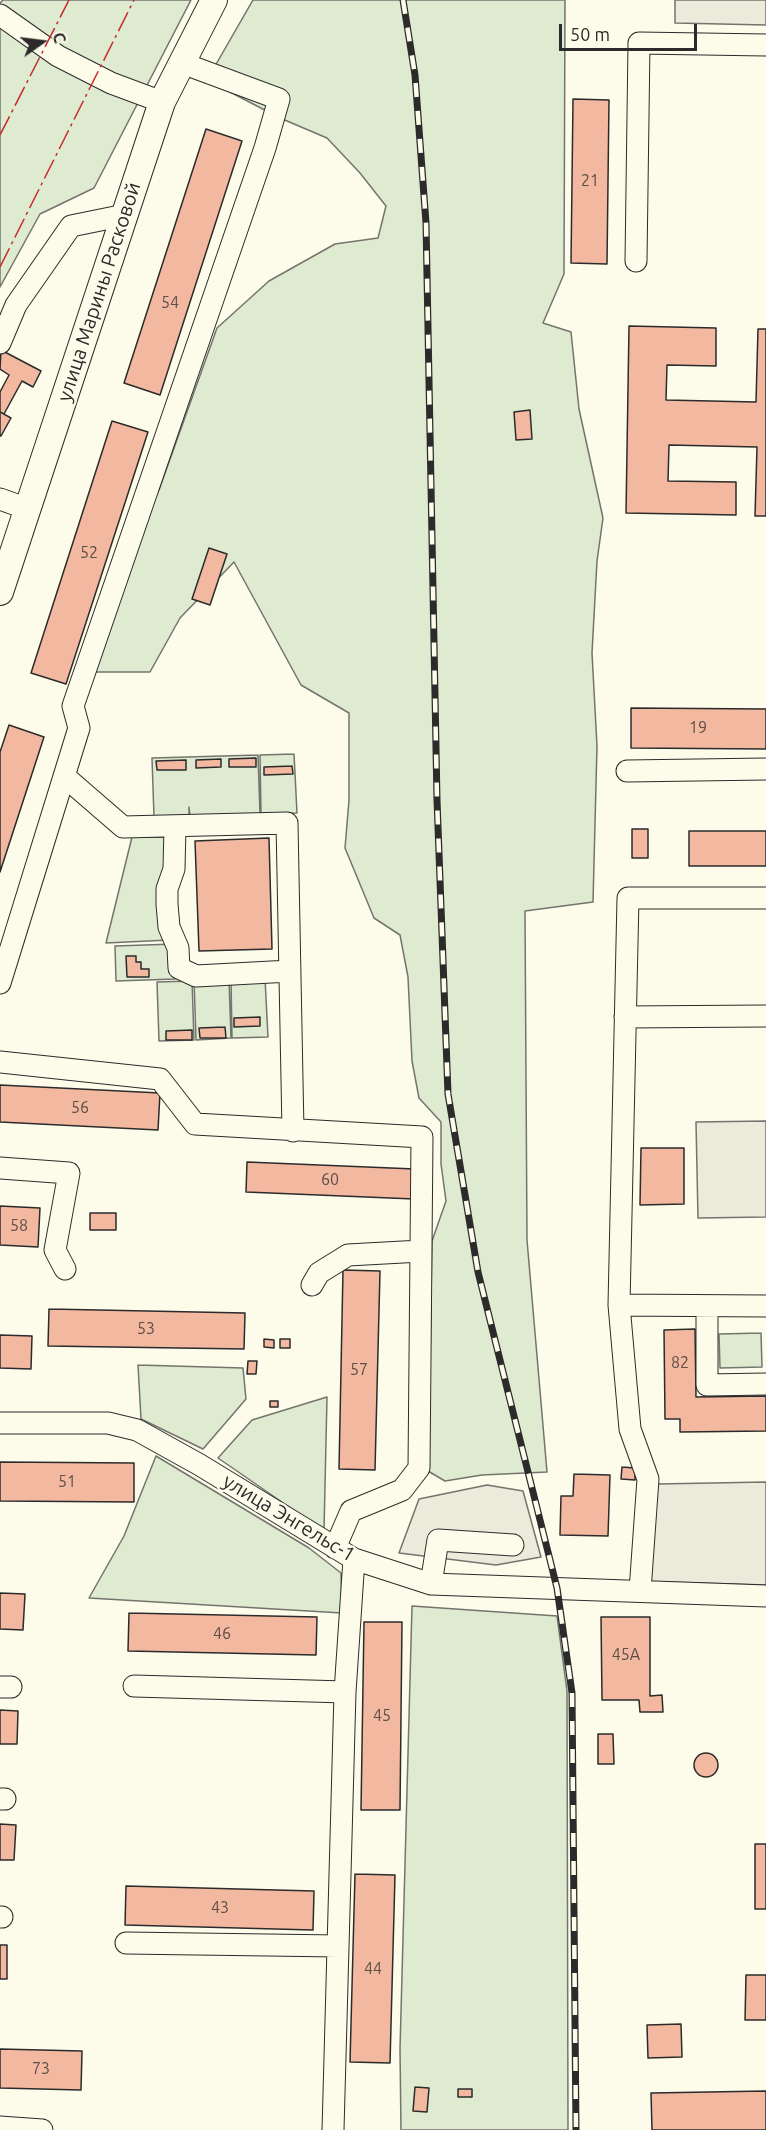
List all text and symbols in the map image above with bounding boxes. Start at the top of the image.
north arrow [12,12,72,72]
scale bar [562,12,700,50]
text: 50 m [570,24,610,44]
text: С [49,30,69,45]
house number: 21 [581,171,599,191]
street label: улица Марины Расковой [52,179,146,405]
house number: 54 [161,293,179,313]
house number: 52 [80,543,98,563]
house number: 19 [689,718,707,738]
house number: 56 [71,1098,89,1118]
house number: 60 [321,1170,339,1190]
house number: 58 [10,1216,28,1236]
house number: 53 [137,1319,155,1339]
house number: 82 [671,1353,689,1373]
house number: 57 [350,1360,368,1380]
street label: улица Энгельс-1 [218,1469,360,1567]
house number: 51 [58,1472,76,1492]
house number: 46 [213,1624,231,1644]
house number: 45А [612,1645,640,1665]
house number: 45 [373,1706,391,1726]
house number: 43 [211,1898,229,1918]
house number: 44 [364,1959,382,1979]
house number: 73 [32,2059,50,2079]

